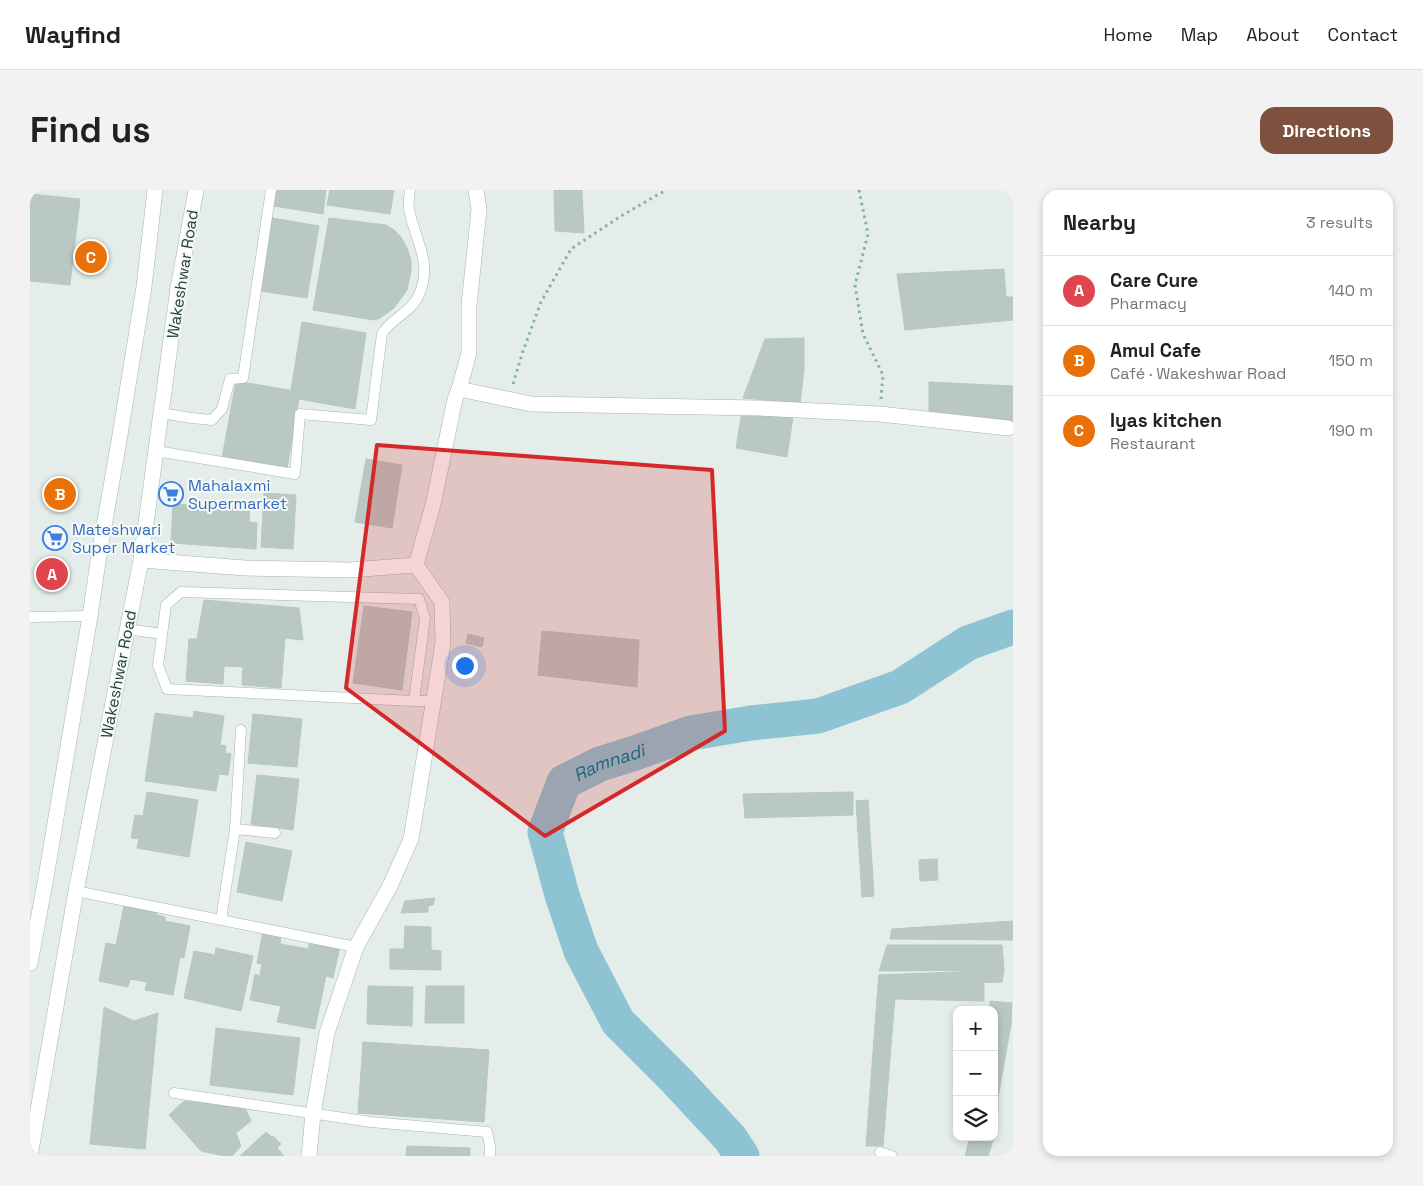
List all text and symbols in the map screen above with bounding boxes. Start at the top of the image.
text: Wayfind [25,19,121,50]
text: Home [1104,23,1153,46]
text: Map [1181,23,1218,46]
text: About [1246,23,1300,46]
text: Contact [1328,23,1398,46]
button: Directions [1260,107,1393,154]
text: Find us [30,108,151,152]
street label: Wakeshwar Road [162,208,203,340]
text: Nearby [1063,209,1136,236]
text: 3 results [1306,212,1373,233]
pin: C [75,238,107,276]
text: Care Cure [1110,268,1198,293]
text: A [1074,280,1084,301]
text: 140 m [1328,280,1373,301]
text: Pharmacy [1110,293,1187,314]
text: Amul Cafe [1110,338,1201,363]
text: B [1074,350,1084,371]
text: 150 m [1329,350,1373,371]
text: Café · Wakeshwar Road [1110,363,1286,384]
text: Iyas kitchen [1110,408,1222,433]
text: C [1074,420,1084,441]
text: 190 m [1328,420,1373,441]
text: Restaurant [1110,433,1196,454]
pin: B [44,475,76,513]
place label: Mahalaxmi Supermarket [188,475,287,514]
supermarket icon: Mahalaxmi Supermarket [158,481,184,507]
place label: Mateshwari Super Market [72,519,175,558]
supermarket icon: Mateshwari Super Market [42,525,68,551]
pin: A [36,555,68,593]
street label: Wakeshwar Road [96,608,141,740]
your location [452,653,478,679]
water label: Ramnadi [569,738,650,786]
map controls [953,1006,998,1141]
button: + [953,1006,998,1051]
button: − [953,1051,998,1096]
button: layers [953,1096,998,1141]

